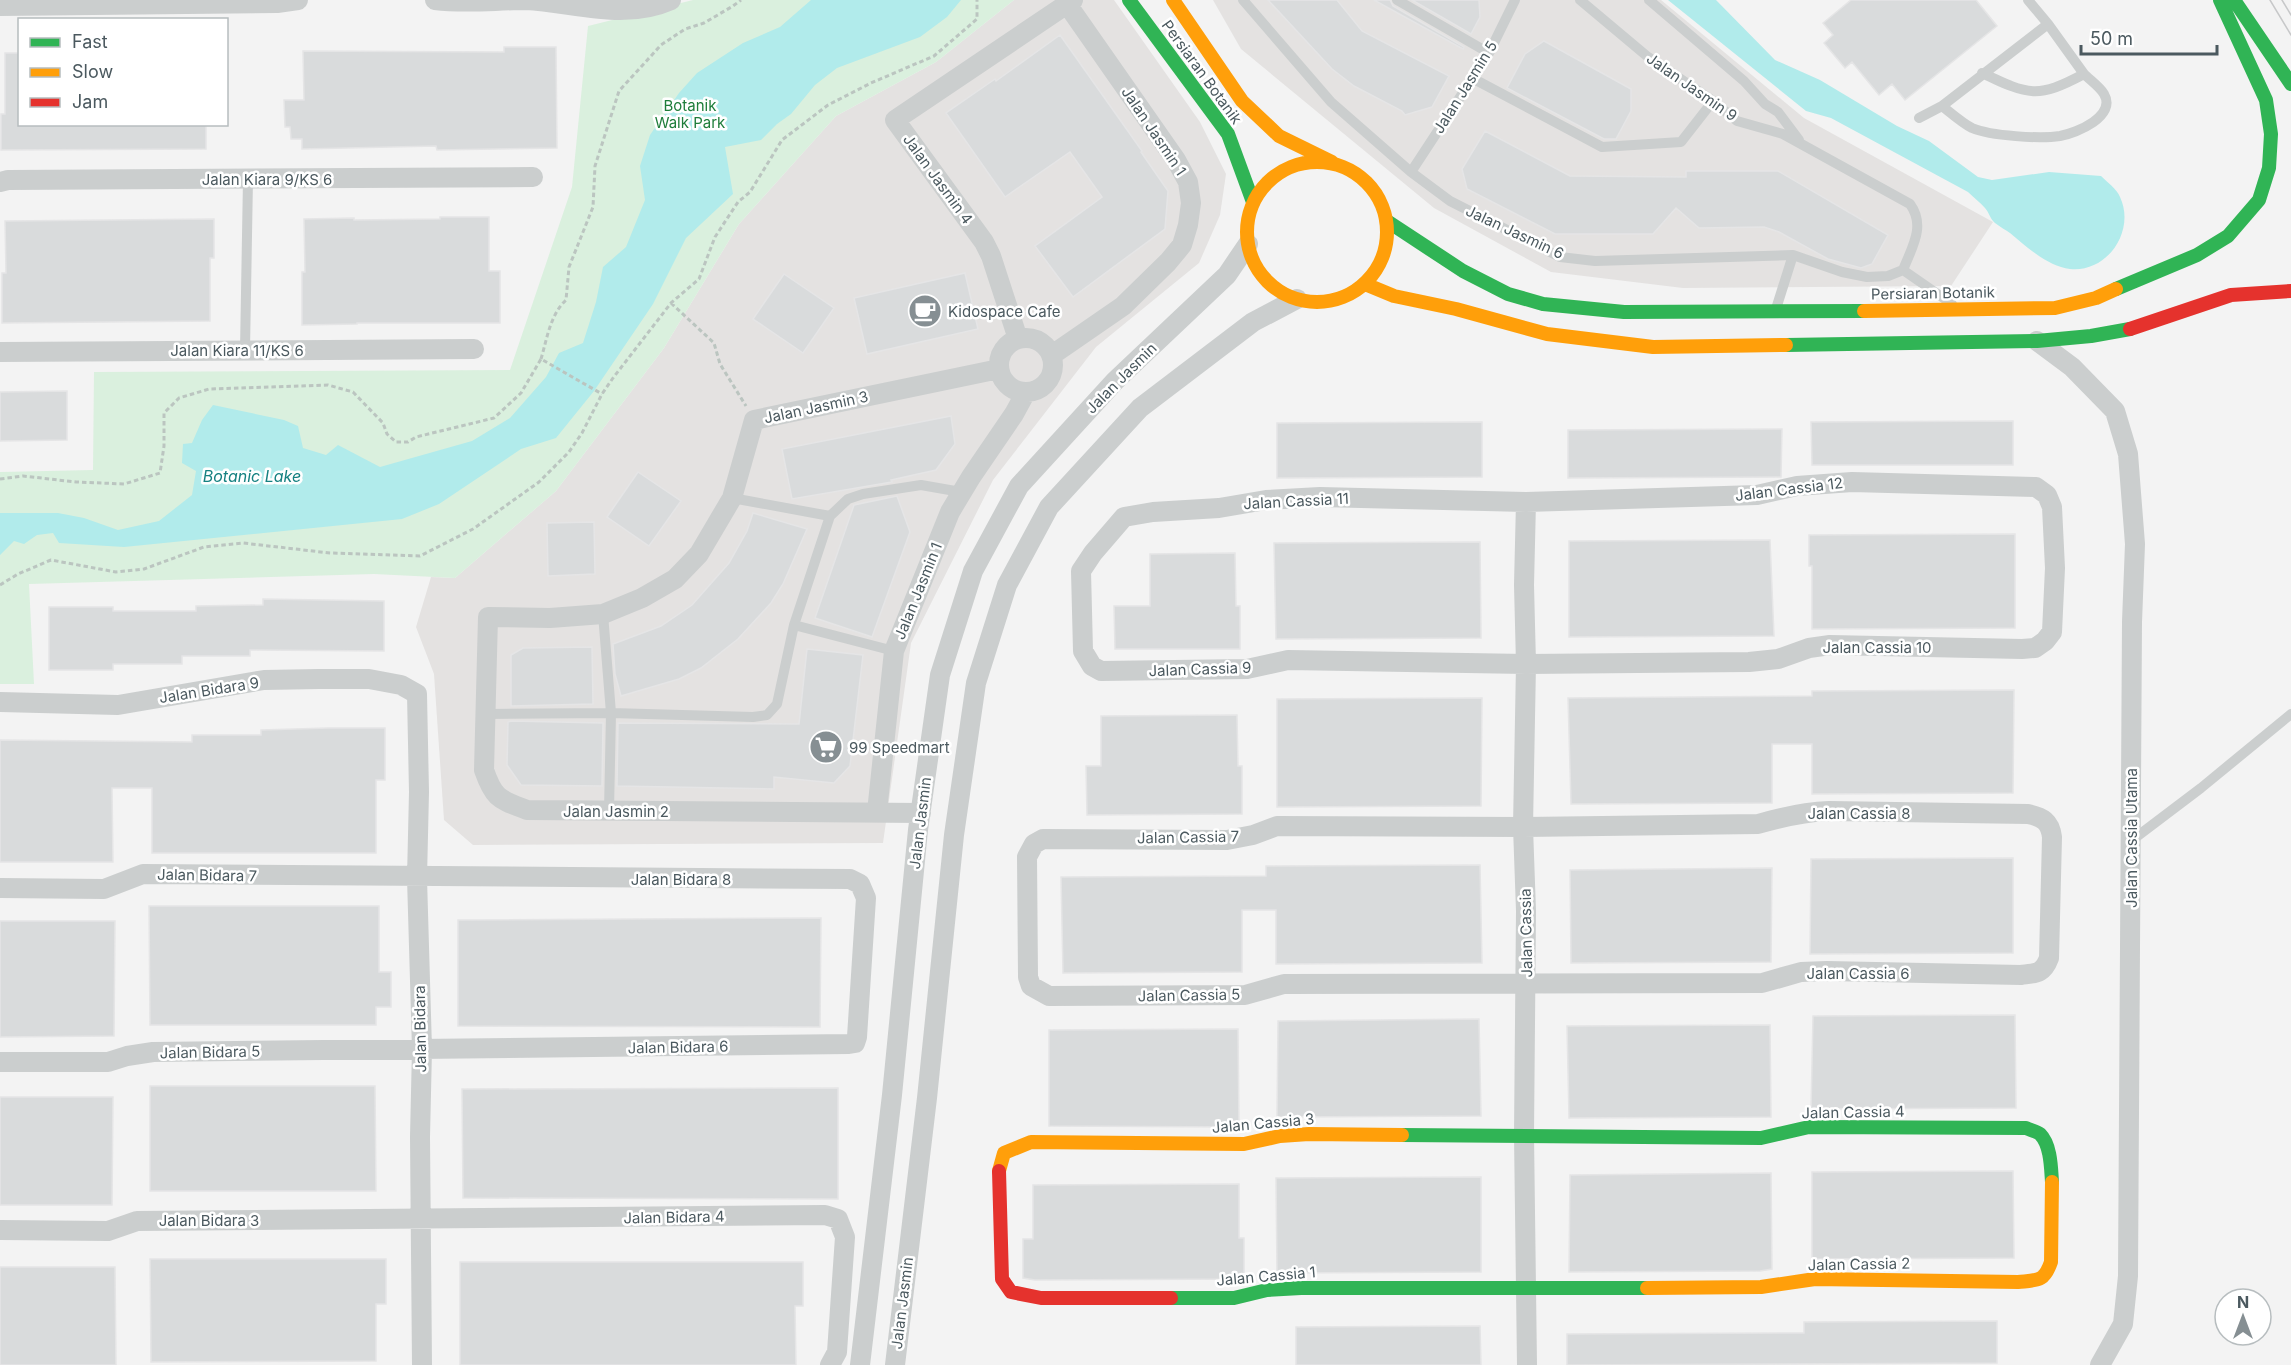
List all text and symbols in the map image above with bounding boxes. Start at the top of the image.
street label: Persiaran Botanik [1158,16,1247,128]
legend [18,18,228,126]
scale bar [2081,18,2218,56]
text: 50 m [2090,28,2133,49]
text: Fast [72,31,108,52]
street label: Jalan Jasmin 5 [1429,37,1501,137]
street label: Jalan Jasmin 9 [1643,49,1741,125]
text: Slow [72,61,113,82]
street label: Jalan Jasmin 1 [1117,83,1191,179]
text: Jam [72,91,108,112]
park label: Botanik Walk Park [655,96,726,132]
street label: Jalan Jasmin 4 [899,130,977,228]
street label: Jalan Kiara 9/KS 6 [202,170,332,189]
street label: Jalan Jasmin 6 [1463,201,1567,263]
street label: Persiaran Botanik [1871,282,1996,304]
cafe icon: Kidospace Cafe [907,293,943,329]
place label: Kidospace Cafe [948,302,1061,321]
street label: Jalan Jasmin [1082,339,1160,417]
street label: Jalan Kiara 11/KS 6 [170,341,304,360]
street label: Jalan Jasmin 3 [762,387,870,427]
water label: Botanic Lake [203,466,301,486]
street label: Jalan Cassia 12 [1734,473,1844,505]
street label: Jalan Cassia 11 [1243,489,1349,513]
street label: Jalan Jasmin 1 [890,540,946,642]
street label: Jalan Cassia 10 [1822,638,1932,657]
street label: Jalan Cassia 9 [1148,658,1252,680]
street label: Jalan Bidara 9 [158,673,260,707]
supermarket icon: 99 Speedmart [808,729,844,765]
place label: 99 Speedmart [849,738,950,757]
street label: Jalan Cassia Utama [2122,768,2141,908]
street label: Jalan Jasmin [905,776,935,870]
street label: Jalan Jasmin 2 [563,802,669,821]
street label: Jalan Cassia 8 [1808,804,1910,823]
street label: Jalan Cassia 7 [1137,827,1239,847]
street label: Jalan Bidara 7 [157,865,257,885]
street label: Jalan Bidara 8 [631,870,731,889]
street label: Jalan Cassia [1516,888,1536,978]
street label: Jalan Cassia 6 [1807,964,1909,983]
street label: Jalan Bidara [410,985,430,1073]
street label: Jalan Cassia 5 [1137,985,1241,1005]
street label: Jalan Bidara 6 [627,1037,729,1057]
street label: Jalan Bidara 5 [160,1042,260,1062]
street label: Jalan Cassia 4 [1801,1102,1905,1122]
street label: Jalan Cassia 3 [1211,1109,1315,1137]
street label: Jalan Bidara 4 [623,1207,725,1227]
street label: Jalan Bidara 3 [159,1211,259,1230]
street label: Jalan Cassia 2 [1807,1254,1911,1274]
street label: Jalan Jasmin [887,1256,917,1350]
street label: Jalan Cassia 1 [1216,1262,1316,1290]
north arrow [2213,1287,2273,1347]
text: N [2237,1292,2249,1312]

